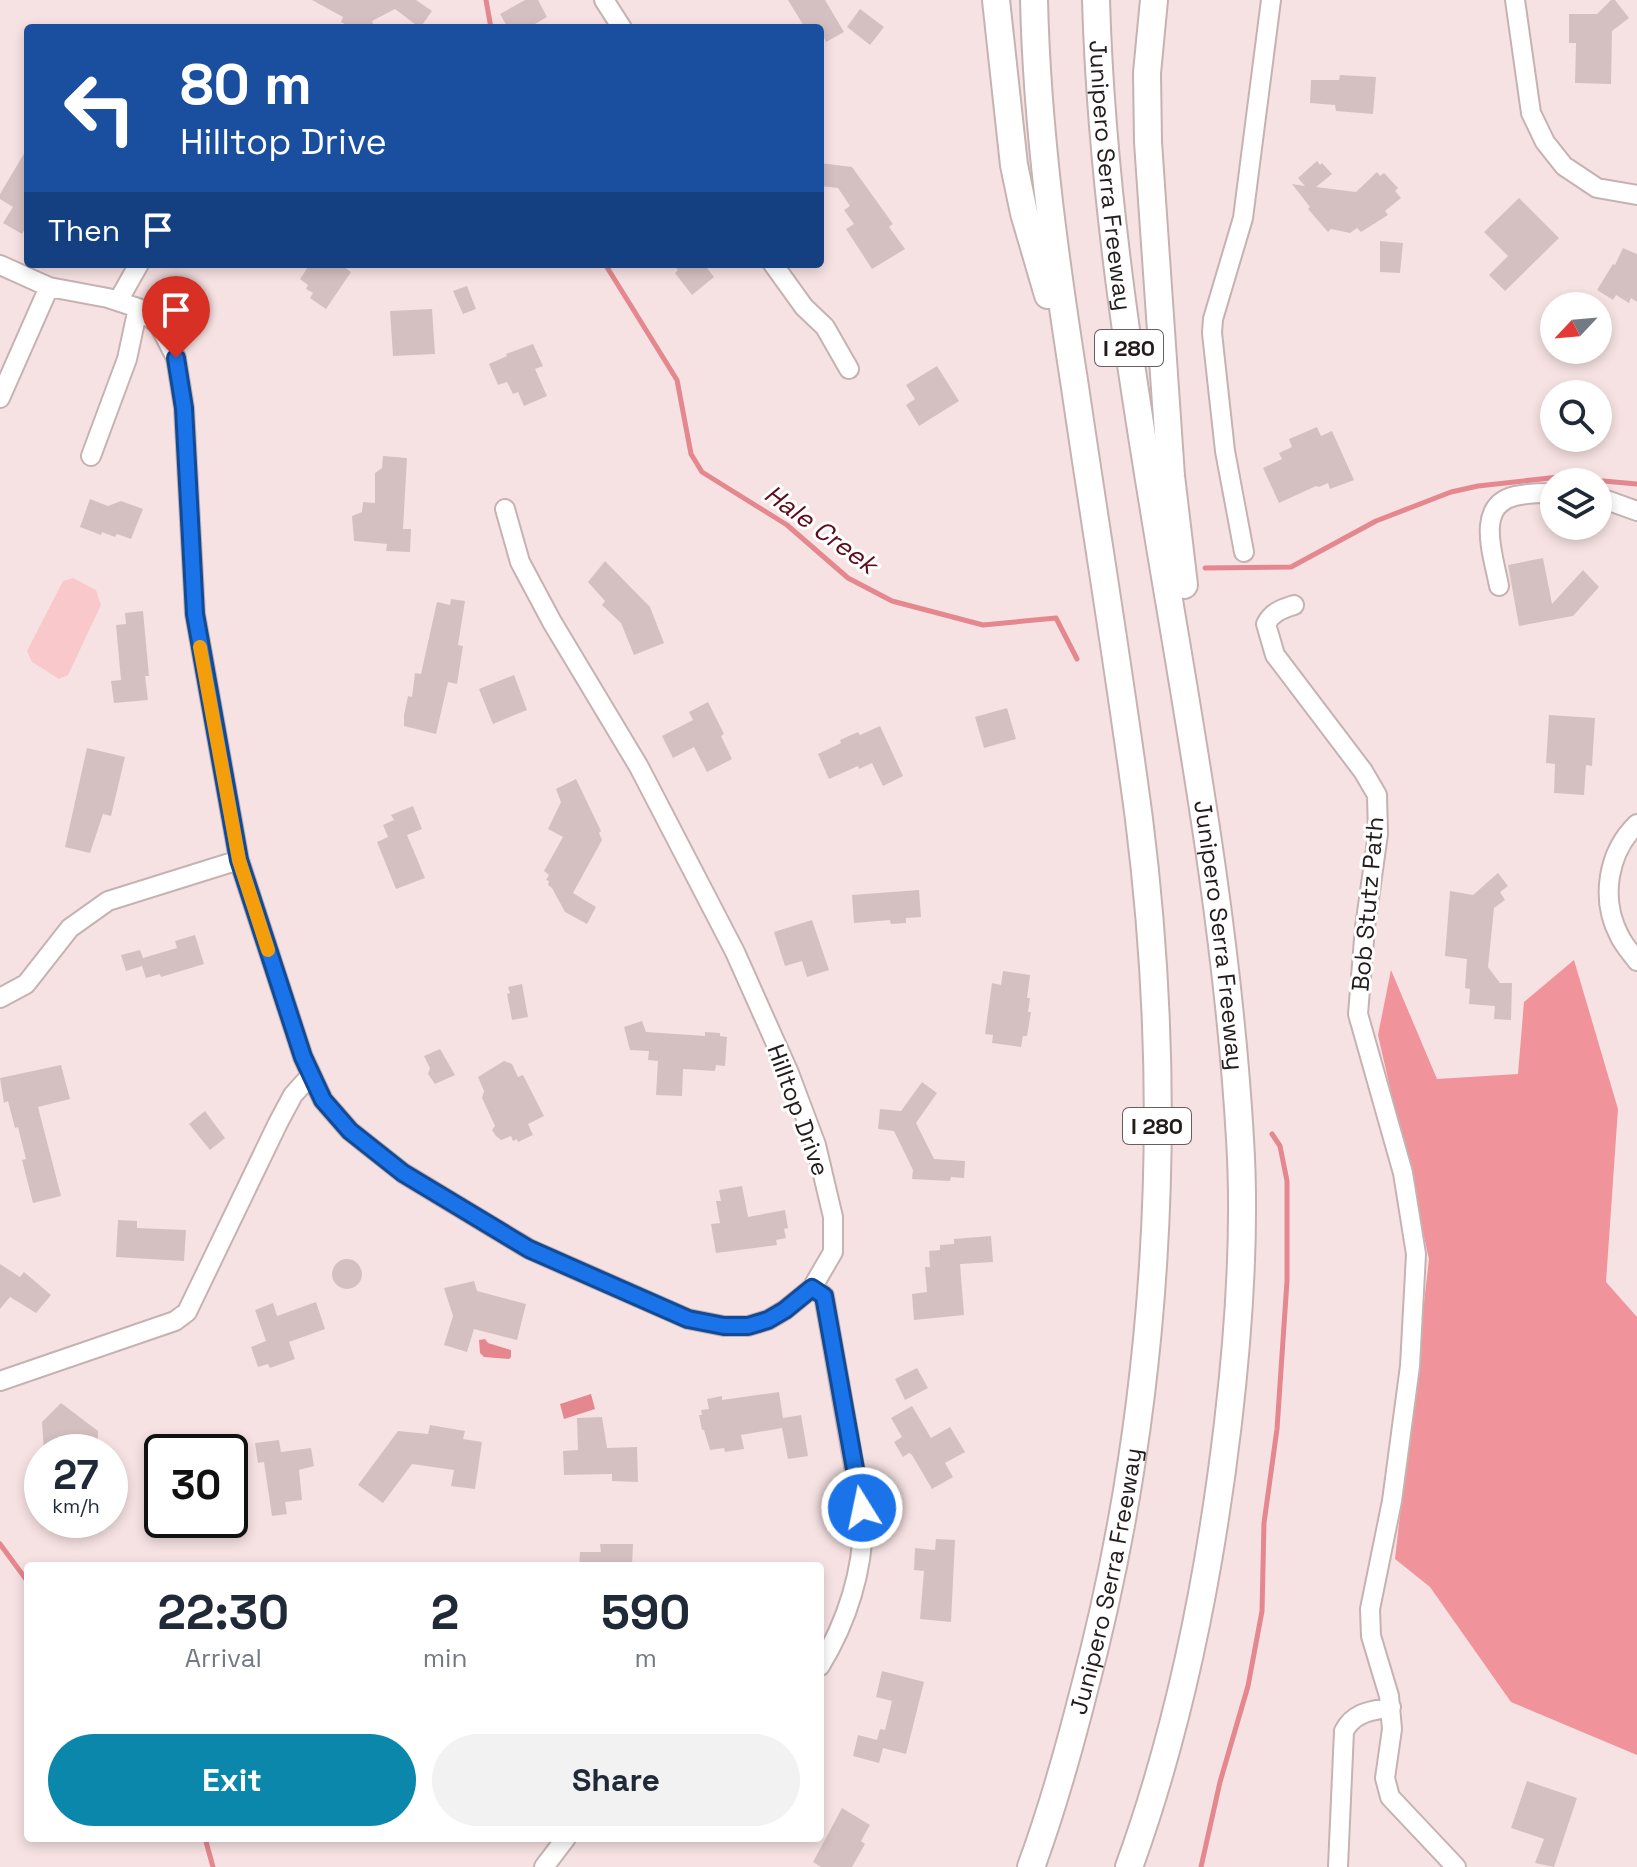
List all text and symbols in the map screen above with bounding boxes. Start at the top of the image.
street label: Junipero Serra Freeway [1083,39,1139,313]
text: 80 m [180,49,312,120]
icon: left [48,56,152,160]
text: Hilltop Drive [180,119,387,165]
icon: arrive [136,208,180,252]
text: Then [48,211,120,250]
pin [142,276,210,358]
icon: arrive [154,288,198,332]
north arrow [1540,292,1612,364]
map controls [1540,292,1612,540]
road number: I 280 [1095,330,1163,366]
button: search [1540,380,1612,452]
button: layers [1540,468,1612,540]
water label: Hale Creek [758,477,887,583]
street label: Junipero Serra Freeway [1187,798,1251,1072]
street label: Bob Stutz Path [1344,815,1391,993]
street label: Hilltop Drive [760,1040,837,1180]
road number: I 280 [1123,1108,1191,1144]
speed limit sign: 30 [144,1434,248,1538]
street label: Junipero Serra Freeway [1062,1446,1149,1718]
text: 27 [53,1450,99,1501]
position arrow [820,1466,904,1550]
text: km/h [52,1493,100,1519]
text: 22:30 [158,1582,289,1643]
text: 2 [431,1582,459,1643]
text: 590 [601,1582,690,1643]
text: Arrival [185,1641,262,1675]
text: min [423,1641,467,1675]
text: m [634,1641,657,1675]
button: Exit [48,1734,416,1826]
button: Share [432,1734,800,1826]

